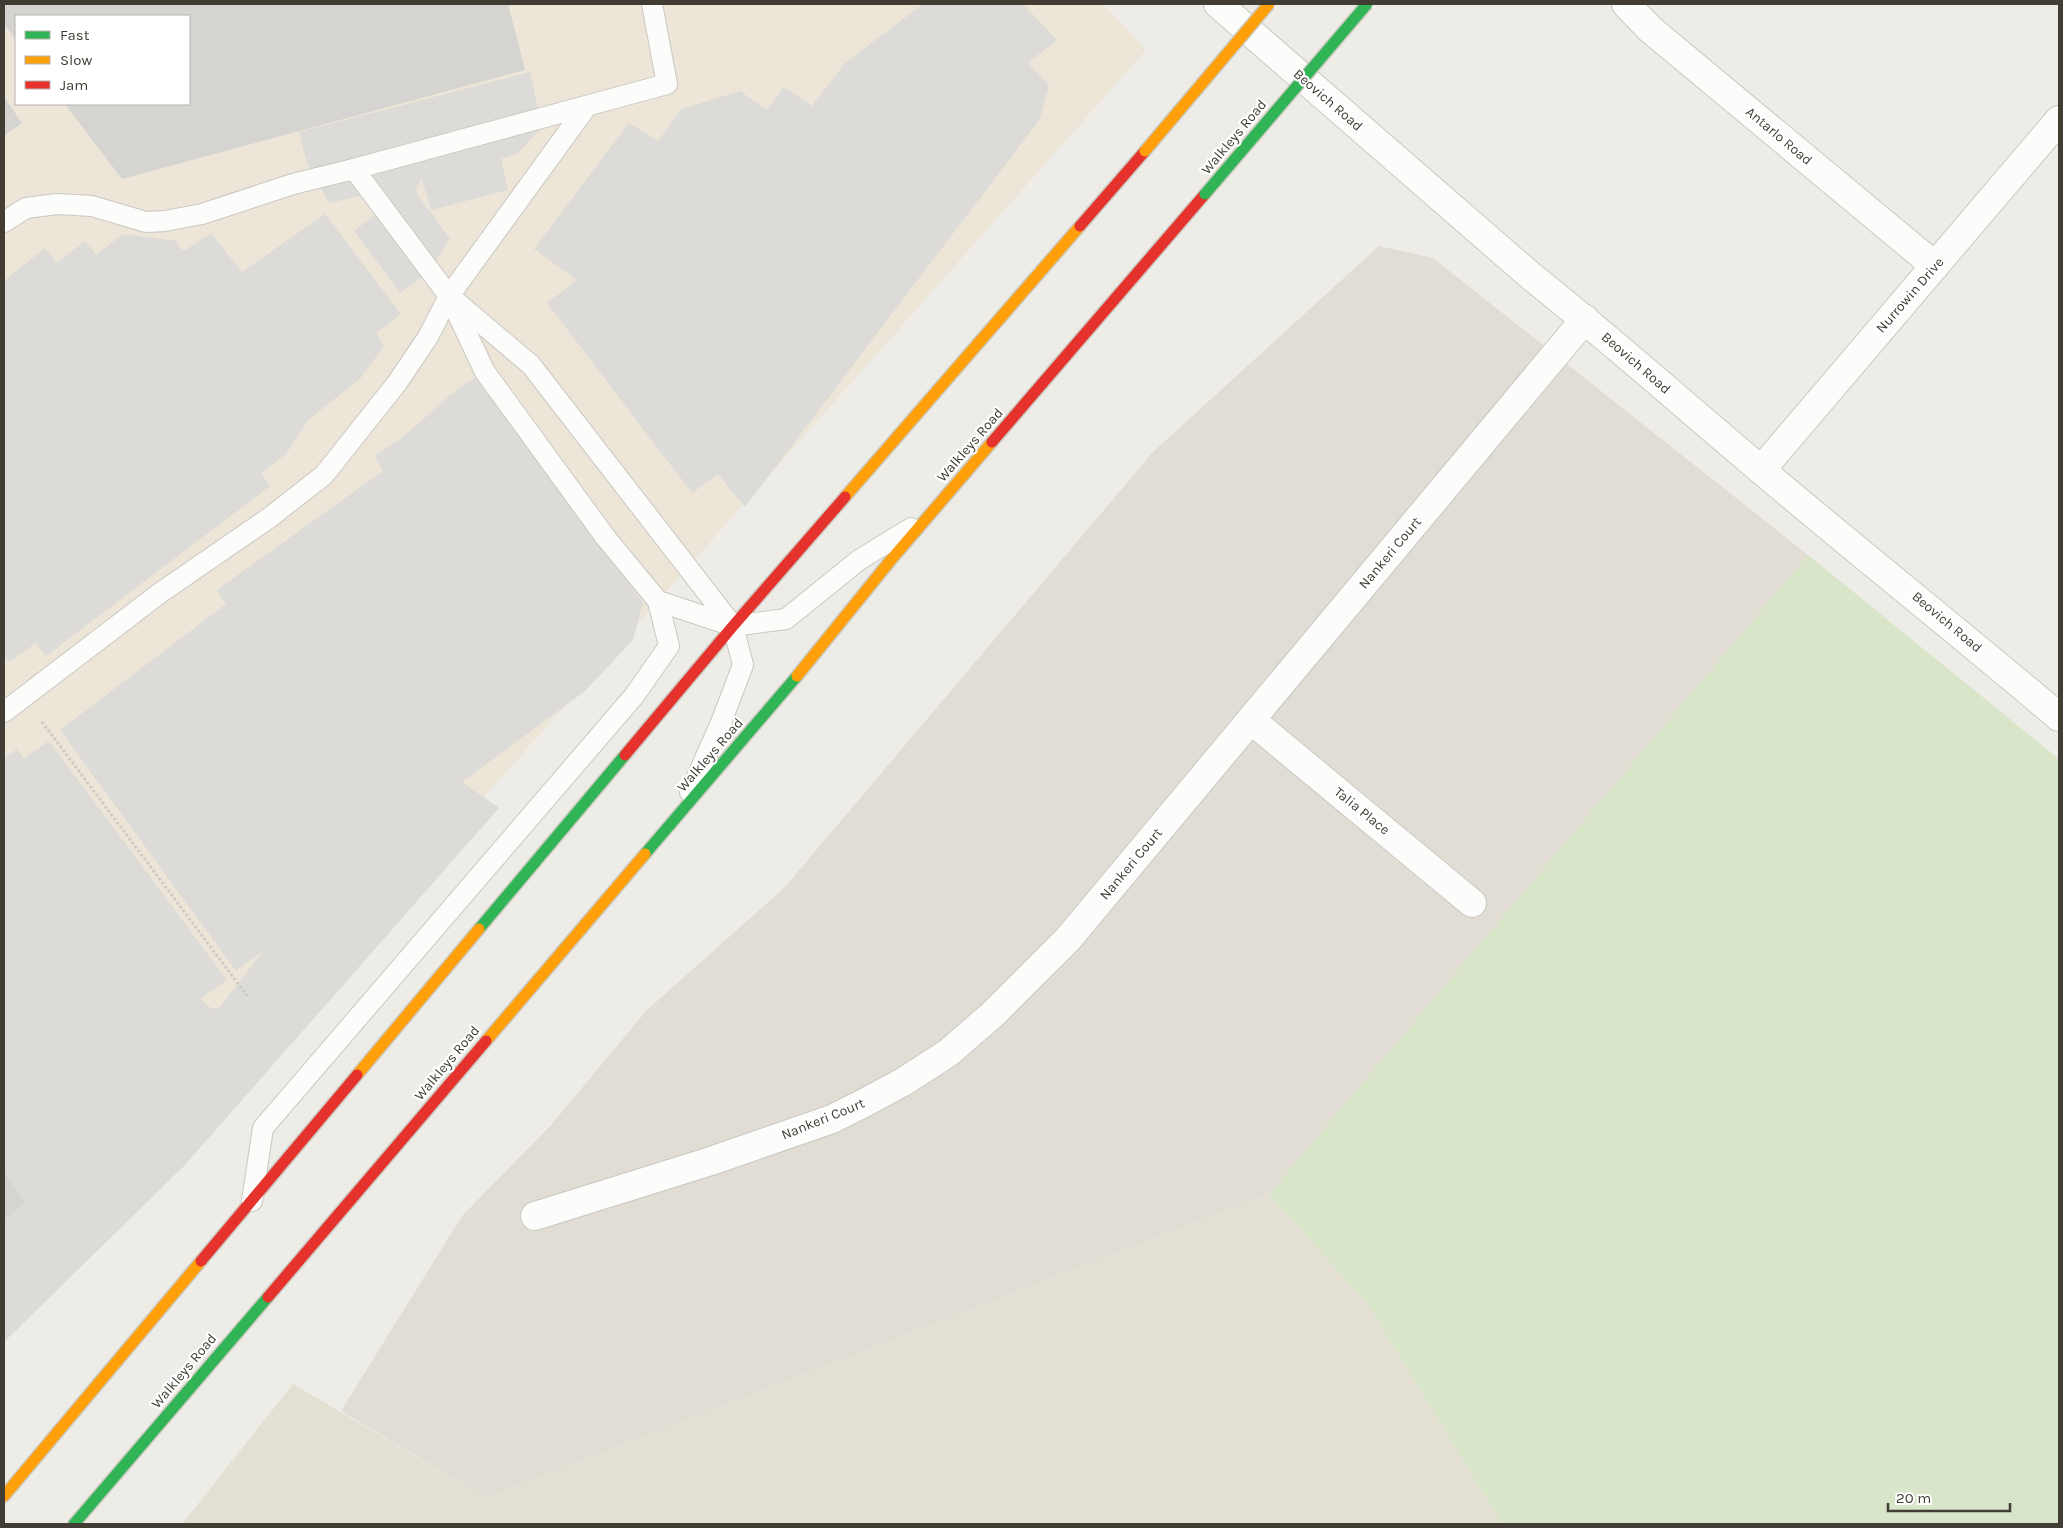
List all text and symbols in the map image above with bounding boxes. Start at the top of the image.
legend [15,15,190,105]
text: Fast [60,26,90,44]
text: Slow [60,51,92,69]
street label: Beovich Road [1290,65,1366,135]
text: Jam [60,76,88,94]
street label: Walkleys Road [1198,96,1270,178]
street label: Antarlo Road [1742,103,1816,169]
street label: Nurrowin Drive [1873,254,1947,336]
street label: Beovich Road [1598,328,1674,398]
street label: Walkleys Road [933,405,1007,485]
street label: Nankeri Court [1355,514,1425,592]
street label: Beovich Road [1909,588,1985,656]
street label: Walkleys Road [673,715,747,795]
street label: Talia Place [1331,783,1393,839]
street label: Nankeri Court [1096,825,1166,903]
street label: Walkleys Road [411,1022,483,1104]
street label: Nankeri Court [779,1095,867,1143]
street label: Walkleys Road [148,1330,220,1412]
scale bar [1888,1480,2010,1512]
text: 20 m [1896,1489,1931,1507]

